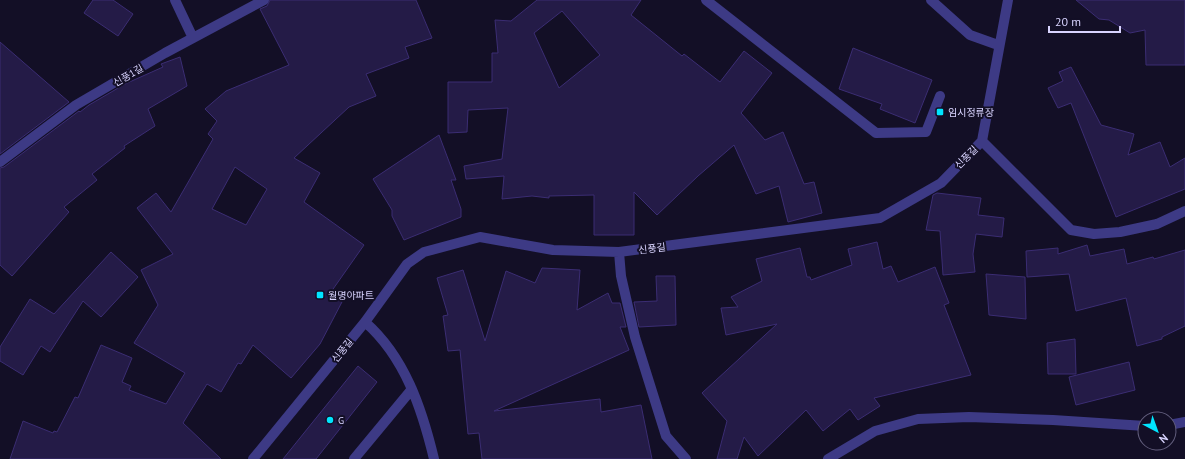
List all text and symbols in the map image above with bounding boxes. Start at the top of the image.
scale bar [1049,8,1120,34]
text: 20 m [1055,14,1081,29]
street label: 신풍1길 [111,62,146,89]
place label: 임시정류장 [948,106,994,119]
marker: 임시정류장 [935,107,945,117]
street label: 신풍길 [952,143,981,172]
street label: 신풍길 [638,240,667,257]
place label: 월명아파트 [328,289,374,302]
marker: 월명아파트 [315,290,325,300]
street label: 신풍길 [329,335,356,365]
north arrow [1137,411,1177,451]
place label: G [338,414,344,427]
marker: G [325,415,335,425]
text: N [1156,431,1171,446]

